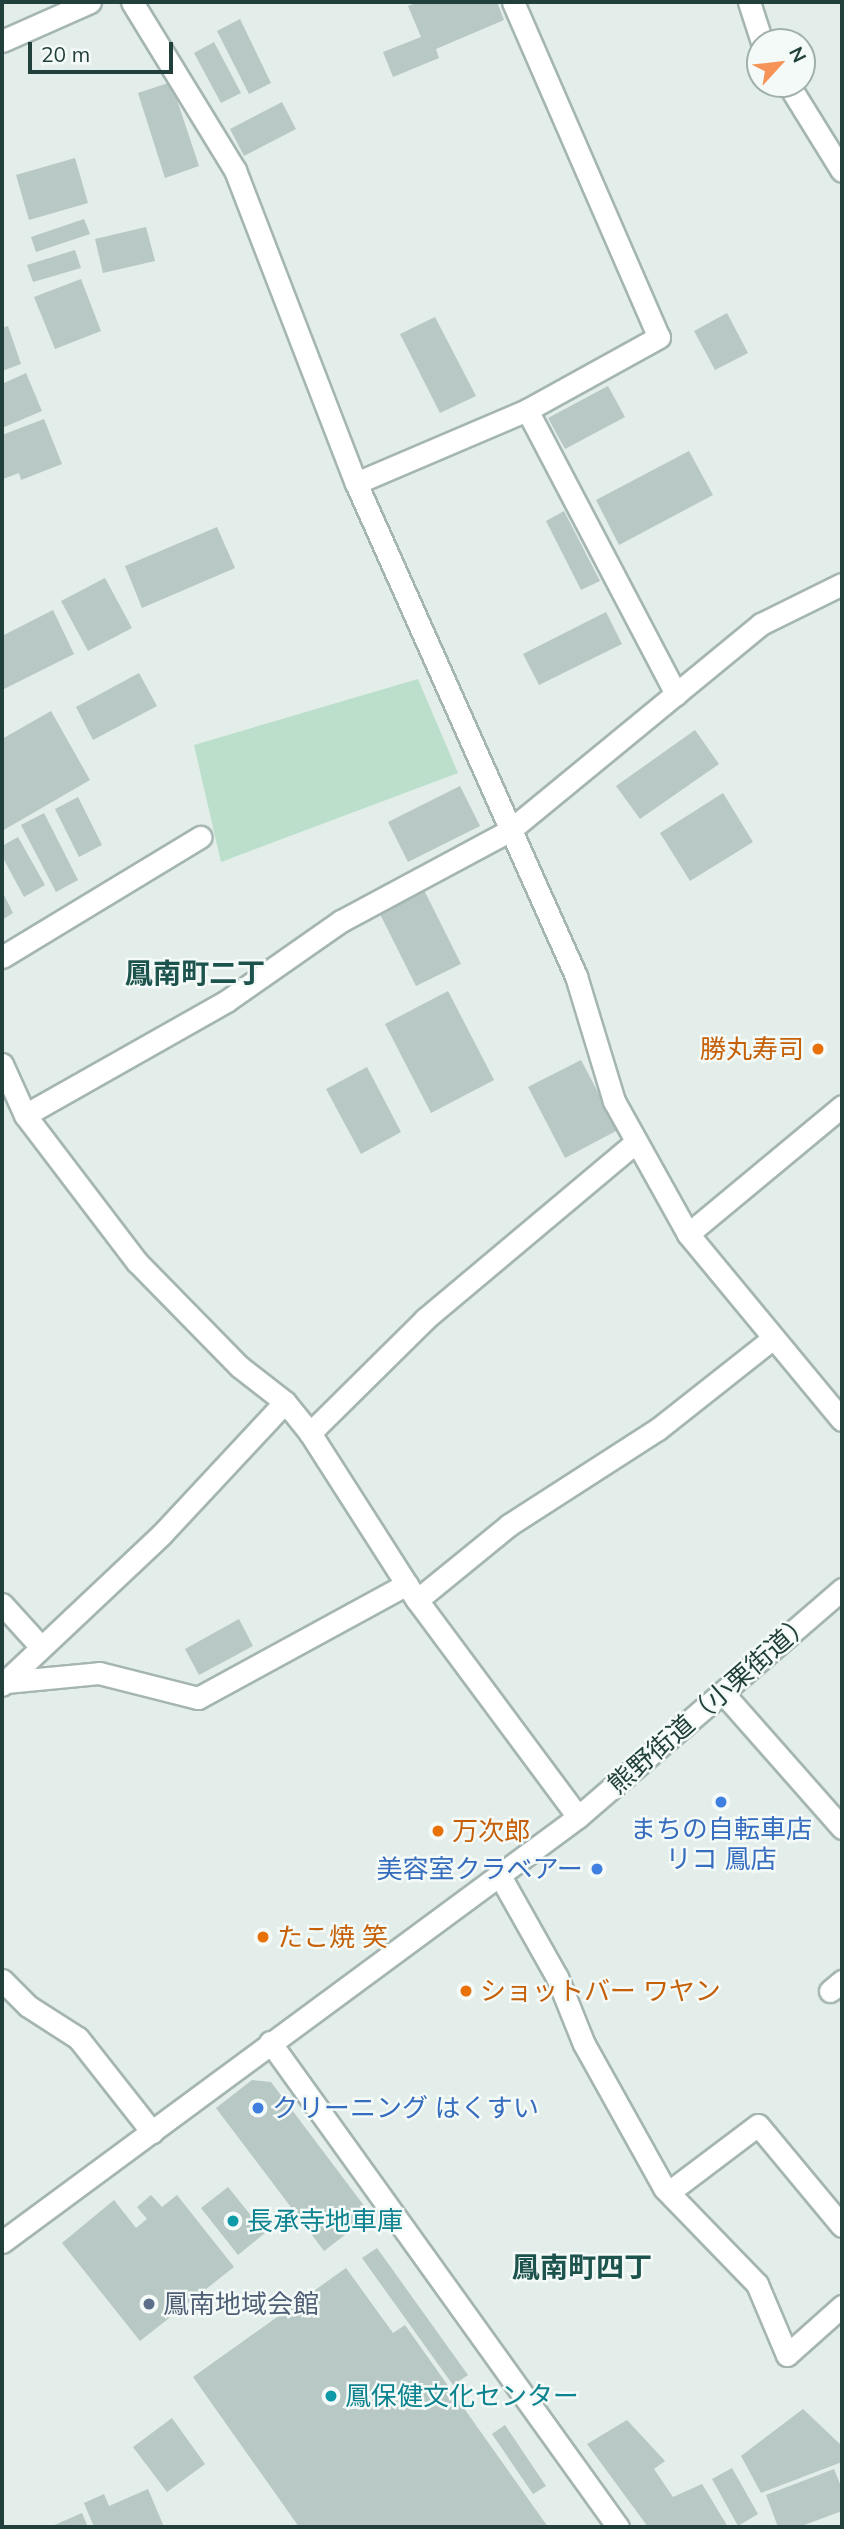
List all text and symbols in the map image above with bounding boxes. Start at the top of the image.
scale bar [32,28,177,72]
north arrow [746,28,816,98]
text: 20 m [41,41,90,67]
text: N [784,43,812,66]
district label: 鳳南町二丁 [125,956,265,990]
place label: 勝丸寿司 [700,1033,804,1065]
marker: 勝丸寿司 [810,1041,826,1057]
street label: 熊野街道（小栗街道） [602,1606,818,1800]
marker: まちの自転車店 リコ 鳳店 [713,1794,729,1810]
place label: まちの自転車店 リコ 鳳店 [630,1813,812,1874]
place label: 万次郎 [452,1815,530,1847]
marker: 万次郎 [430,1823,446,1839]
place label: 美容室クラベアー [377,1853,583,1885]
marker: 美容室クラベアー [589,1861,605,1877]
place label: たこ焼 笑 [277,1921,388,1953]
marker: たこ焼 笑 [255,1929,271,1945]
place label: ショットバー ワヤン [480,1975,721,2007]
marker: ショットバー ワヤン [458,1983,474,1999]
place label: クリーニング はくすい [272,2092,539,2124]
marker: クリーニング はくすい [250,2100,266,2116]
place label: 長承寺地車庫 [247,2205,403,2237]
marker: 長承寺地車庫 [225,2213,241,2229]
district label: 鳳南町四丁 [512,2250,652,2284]
place label: 鳳南地域会館 [163,2288,319,2320]
marker: 鳳南地域会館 [141,2296,157,2312]
place label: 鳳保健文化センター [345,2380,579,2412]
marker: 鳳保健文化センター [323,2388,339,2404]

